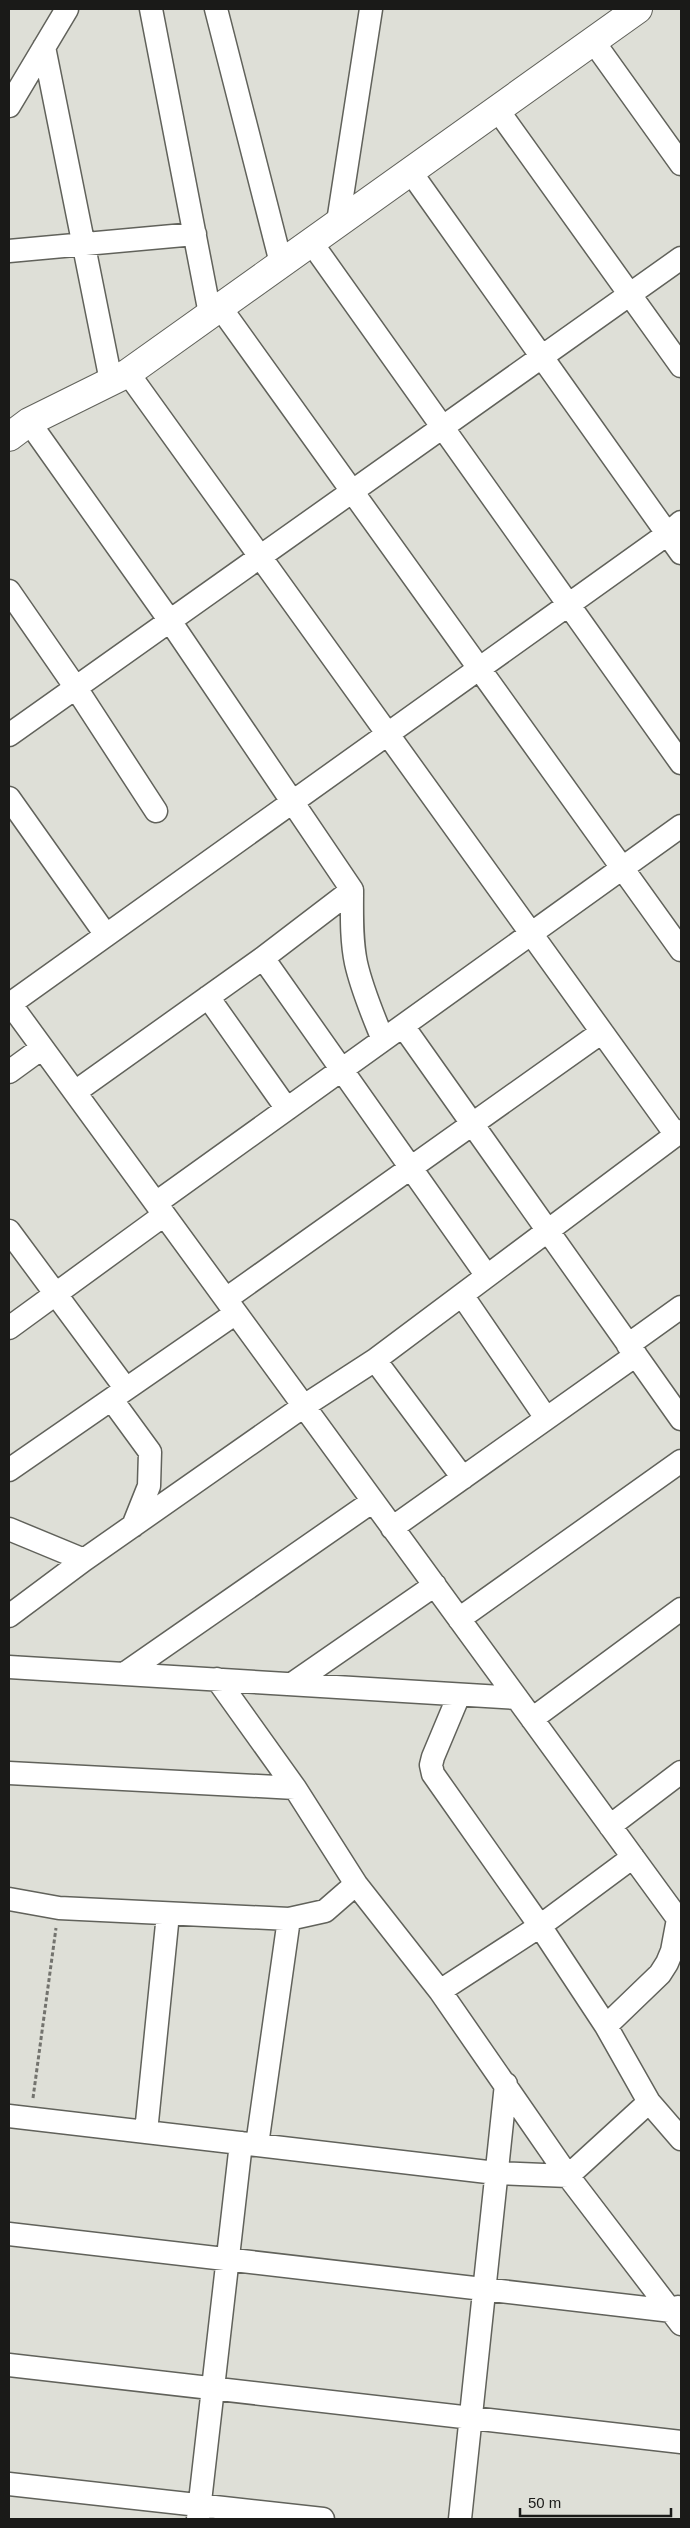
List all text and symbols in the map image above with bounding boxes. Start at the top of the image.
scale bar [520,2486,671,2518]
text: 50 m [528,2494,561,2511]

